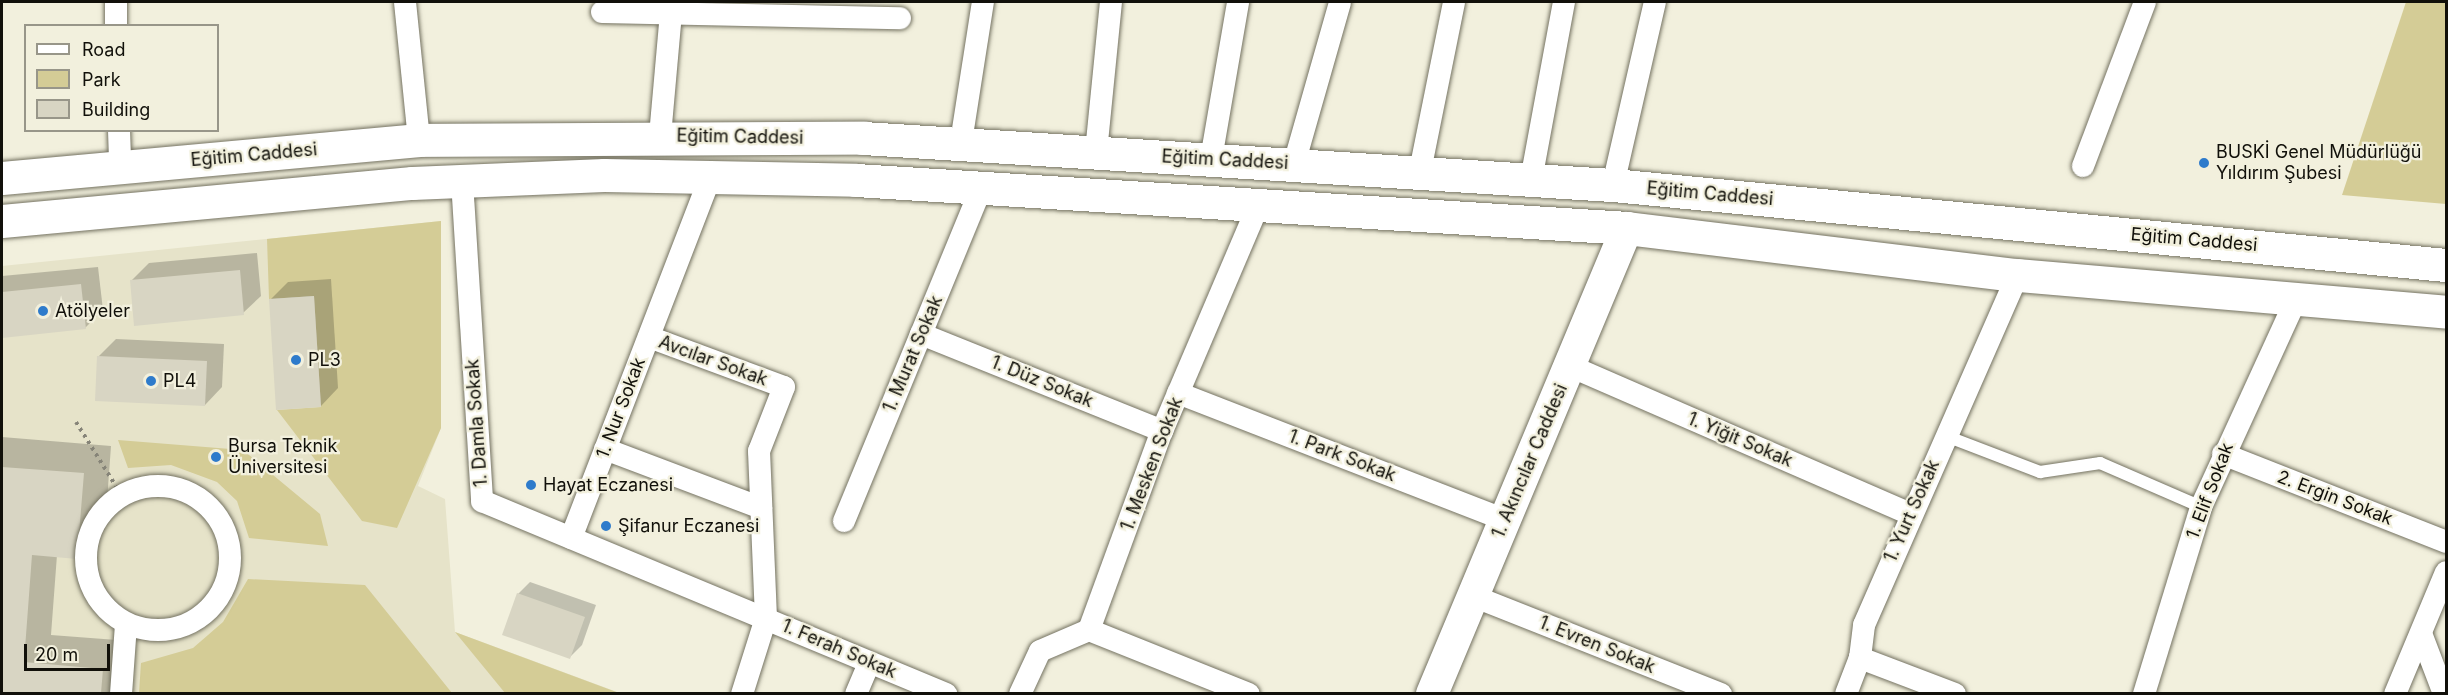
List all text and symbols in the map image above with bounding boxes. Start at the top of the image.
legend [24,24,219,132]
text: Road [82,39,125,60]
text: Park [82,69,121,90]
text: Building [82,99,150,120]
street label: Eğitim Caddesi [676,125,804,149]
street label: Eğitim Caddesi [190,139,318,171]
place label: BUSKİ Genel Müdürlüğü Yıldırım Şubesi [2216,142,2421,184]
street label: Eğitim Caddesi [1161,146,1289,174]
marker: BUSKİ Genel Müdürlüğü Yıldırım Şubesi [2197,156,2211,170]
street label: Eğitim Caddesi [1646,178,1774,210]
street label: Eğitim Caddesi [2130,224,2258,256]
street label: 1. Murat Sokak [879,292,947,416]
place label: Atölyeler [55,300,130,322]
marker: Atölyeler [36,304,50,318]
street label: Avcılar Sokak [656,331,770,391]
place label: PL3 [308,349,341,371]
street label: 1. Düz Sokak [988,352,1096,412]
marker: PL3 [289,353,303,367]
street label: 1. Nur Sokak [592,355,650,461]
street label: 1. Damla Sokak [462,358,492,488]
place label: PL4 [163,370,196,392]
marker: PL4 [144,374,158,388]
street label: 1. Akıncılar Caddesi [1488,381,1572,541]
street label: 1. Mesken Sokak [1117,394,1187,534]
street label: 1. Yiğit Sokak [1684,408,1796,472]
street label: 1. Park Sokak [1285,426,1399,486]
place label: Bursa Teknik Üniversitesi [228,436,337,478]
street label: 1. Elif Sokak [2182,440,2238,542]
marker: Bursa Teknik Üniversitesi [209,450,223,464]
street label: 1. Yurt Sokak [1880,456,1944,566]
street label: 2. Ergin Sokak [2274,466,2396,530]
place label: Hayat Eczanesi [543,474,673,496]
marker: Hayat Eczanesi [524,478,538,492]
place label: Şifanur Eczanesi [618,515,759,537]
marker: Şifanur Eczanesi [599,519,613,533]
street label: 1. Evren Sokak [1536,612,1658,678]
street label: 1. Ferah Sokak [778,615,900,683]
scale bar [27,632,112,670]
text: 20 m [35,644,78,665]

